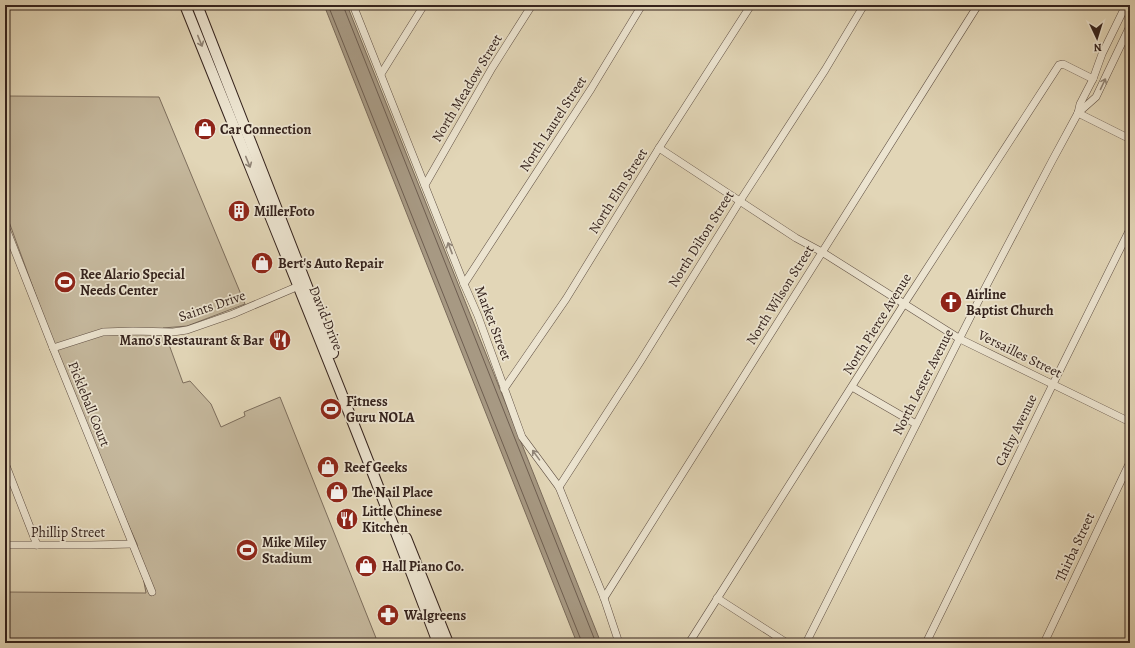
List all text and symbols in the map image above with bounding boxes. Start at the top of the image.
north arrow [1077,18,1117,58]
street label: North Meadow Street [427,30,507,145]
one-way arrow [196,35,204,47]
text: N [1093,40,1102,55]
street label: North Laurel Street [515,72,591,175]
one-way arrow [1100,78,1107,90]
shop icon: Car Connection [192,116,218,142]
place label: Car Connection [220,120,311,139]
street label: North Elm Street [584,144,652,237]
one-way arrow [245,155,253,167]
street label: North Dilton Street [664,187,739,291]
building icon: MillerFoto [226,198,252,224]
place label: MillerFoto [254,202,315,221]
street label: North Wilson Street [742,241,819,349]
one-way arrow [445,243,453,255]
shop icon: Bert's Auto Repair [249,250,275,276]
place label: Bert's Auto Repair [278,254,384,273]
place label: Ree Alario Special Needs Center [80,265,185,300]
sports icon: Ree Alario Special Needs Center [52,269,78,295]
street label: North Pierce Avenue [838,270,916,378]
street label: David Drive [304,283,348,353]
street label: Market Street [470,283,516,363]
place label: Airline Baptist Church [965,285,1054,320]
street label: Saints Drive [176,286,248,326]
church icon: Airline Baptist Church [938,289,964,315]
street label: Versailles Street [974,325,1065,383]
street label: North Lester Avenue [888,326,958,438]
restaurant icon: Mano's Restaurant & Bar [267,327,293,353]
place label: Mano's Restaurant & Bar [120,331,264,350]
street label: Pickleball Court [63,359,115,450]
street label: Cathy Avenue [990,391,1042,469]
place label: Fitness Guru NOLA [346,392,415,427]
sports icon: Fitness Guru NOLA [318,396,344,422]
one-way arrow [532,450,540,461]
shop icon: Reef Geeks [315,454,341,480]
place label: Reef Geeks [344,458,408,477]
shop icon: The Nail Place [324,479,350,505]
place label: The Nail Place [352,483,434,502]
place label: Little Chinese Kitchen [362,502,443,537]
restaurant icon: Little Chinese Kitchen [334,506,360,532]
street label: Thirba Street [1051,509,1099,585]
street label: Phillip Street [31,523,106,542]
place label: Mike Miley Stadium [262,533,327,568]
sports icon: Mike Miley Stadium [234,537,260,563]
shop icon: Hall Piano Co. [353,553,379,579]
place label: Hall Piano Co. [382,557,464,576]
pharmacy icon: Walgreens [375,602,401,628]
place label: Walgreens [403,606,466,625]

